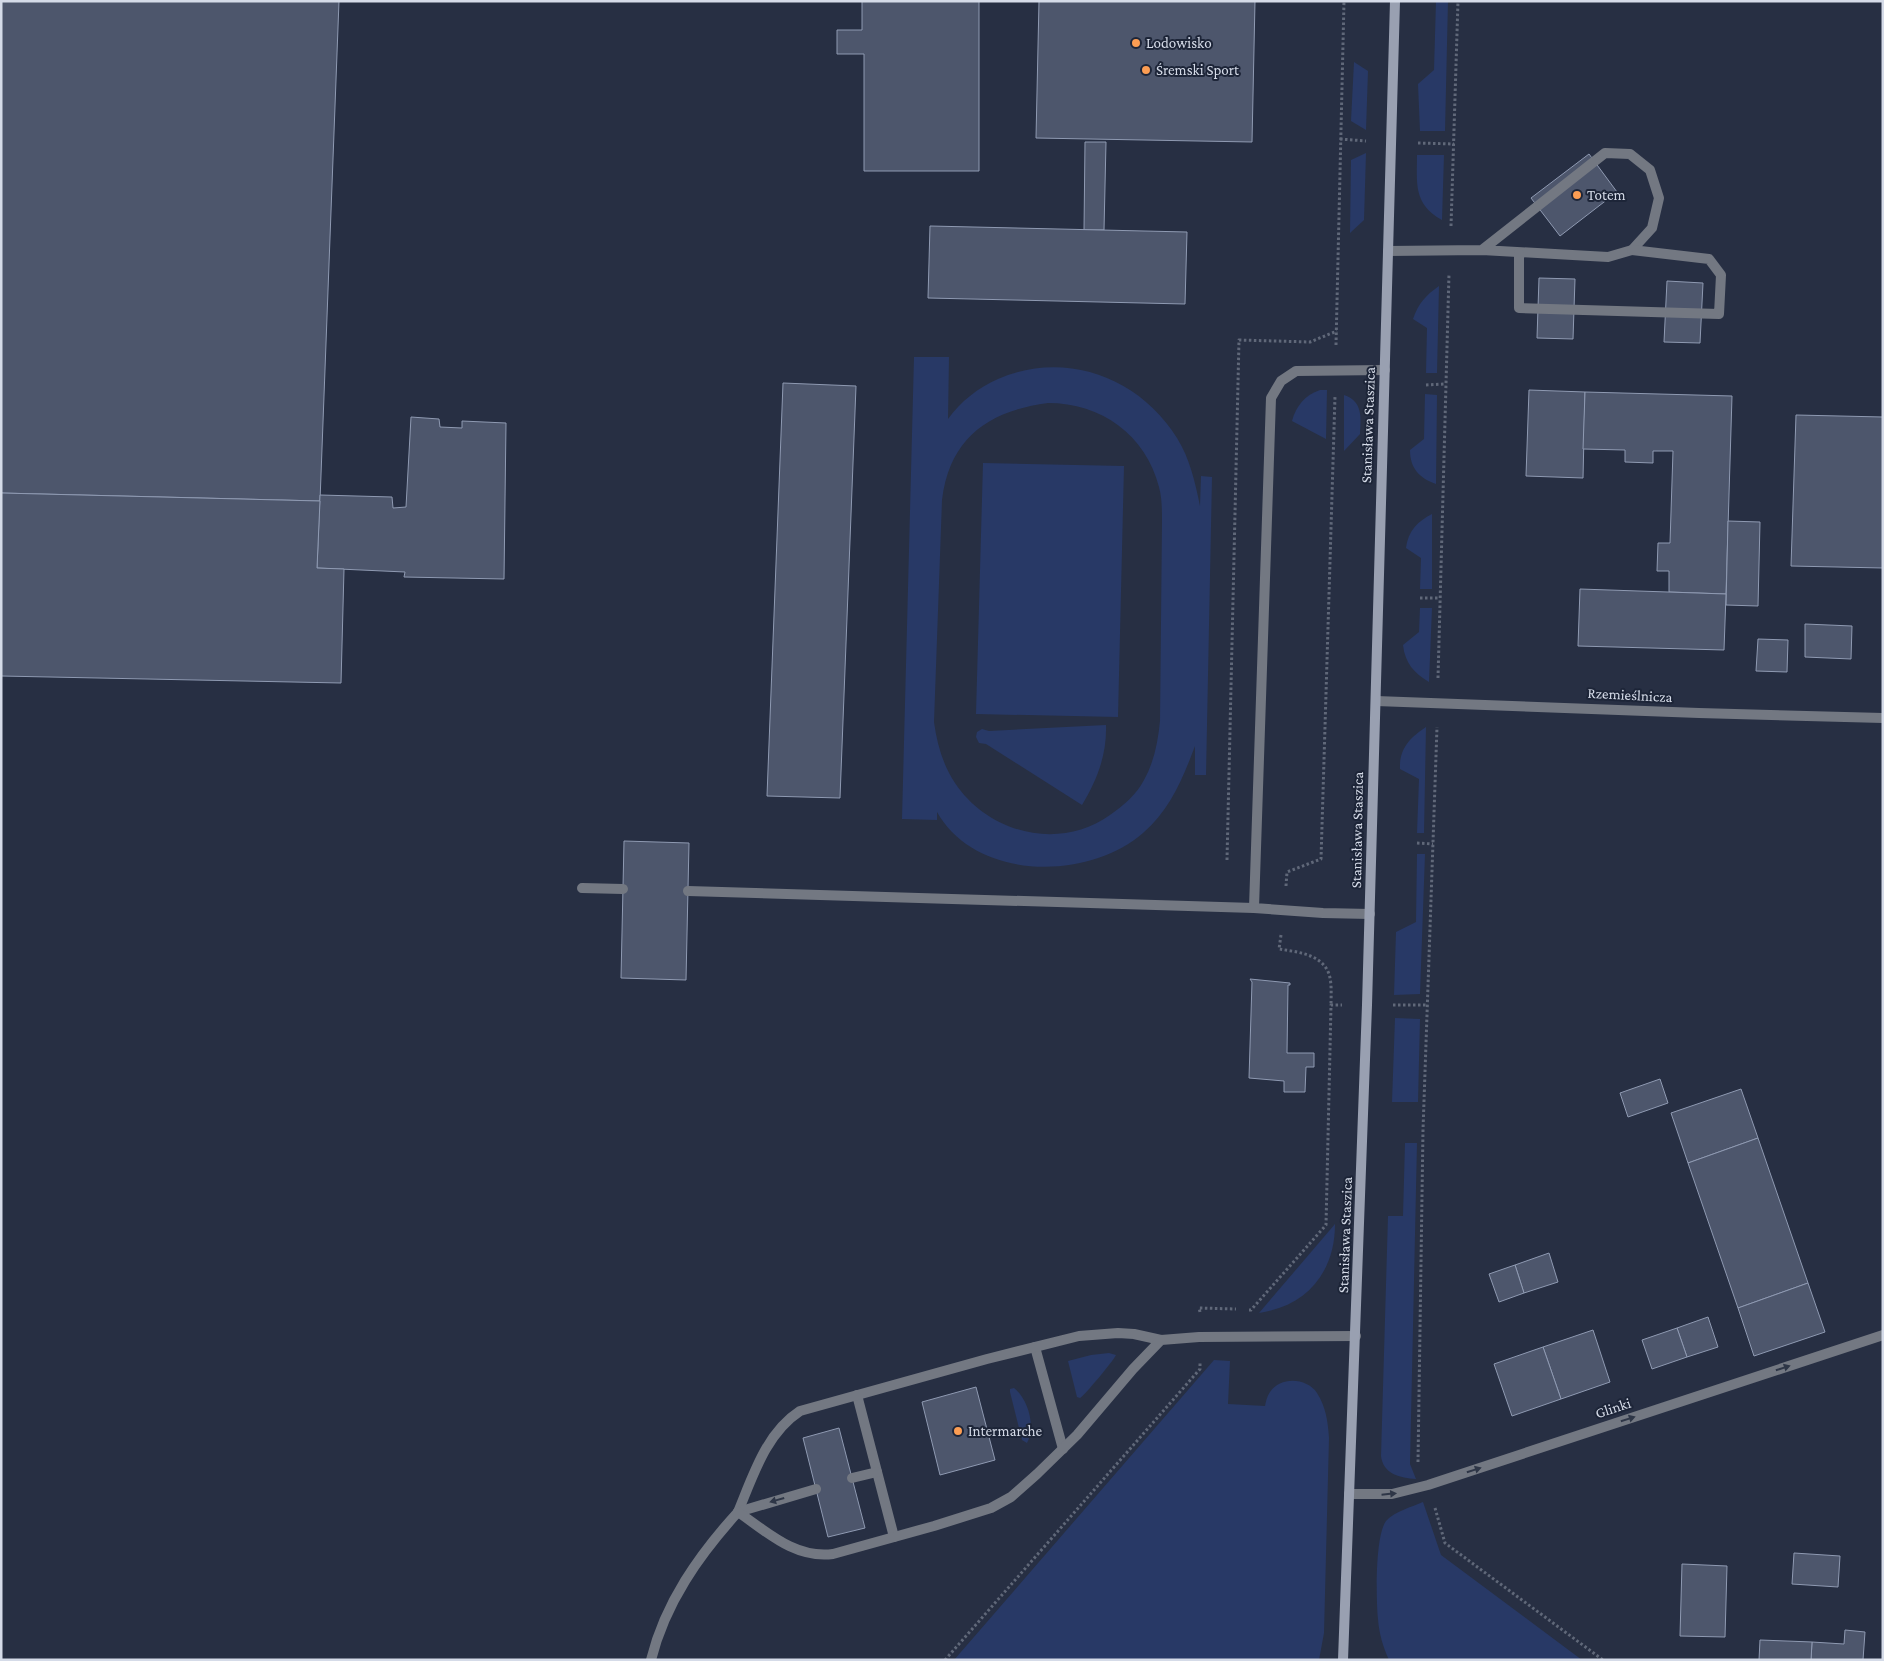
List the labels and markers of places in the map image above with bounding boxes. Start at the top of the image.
place label: Lodowisko [1146,35,1212,51]
marker: Lodowisko [1130,37,1142,49]
place label: Śremski Sport [1156,62,1240,79]
marker: Śremski Sport [1140,64,1152,76]
place label: Totem [1587,187,1626,203]
marker: Totem [1571,189,1583,201]
place label: Intermarche [968,1423,1043,1439]
marker: Intermarche [952,1425,964,1437]

